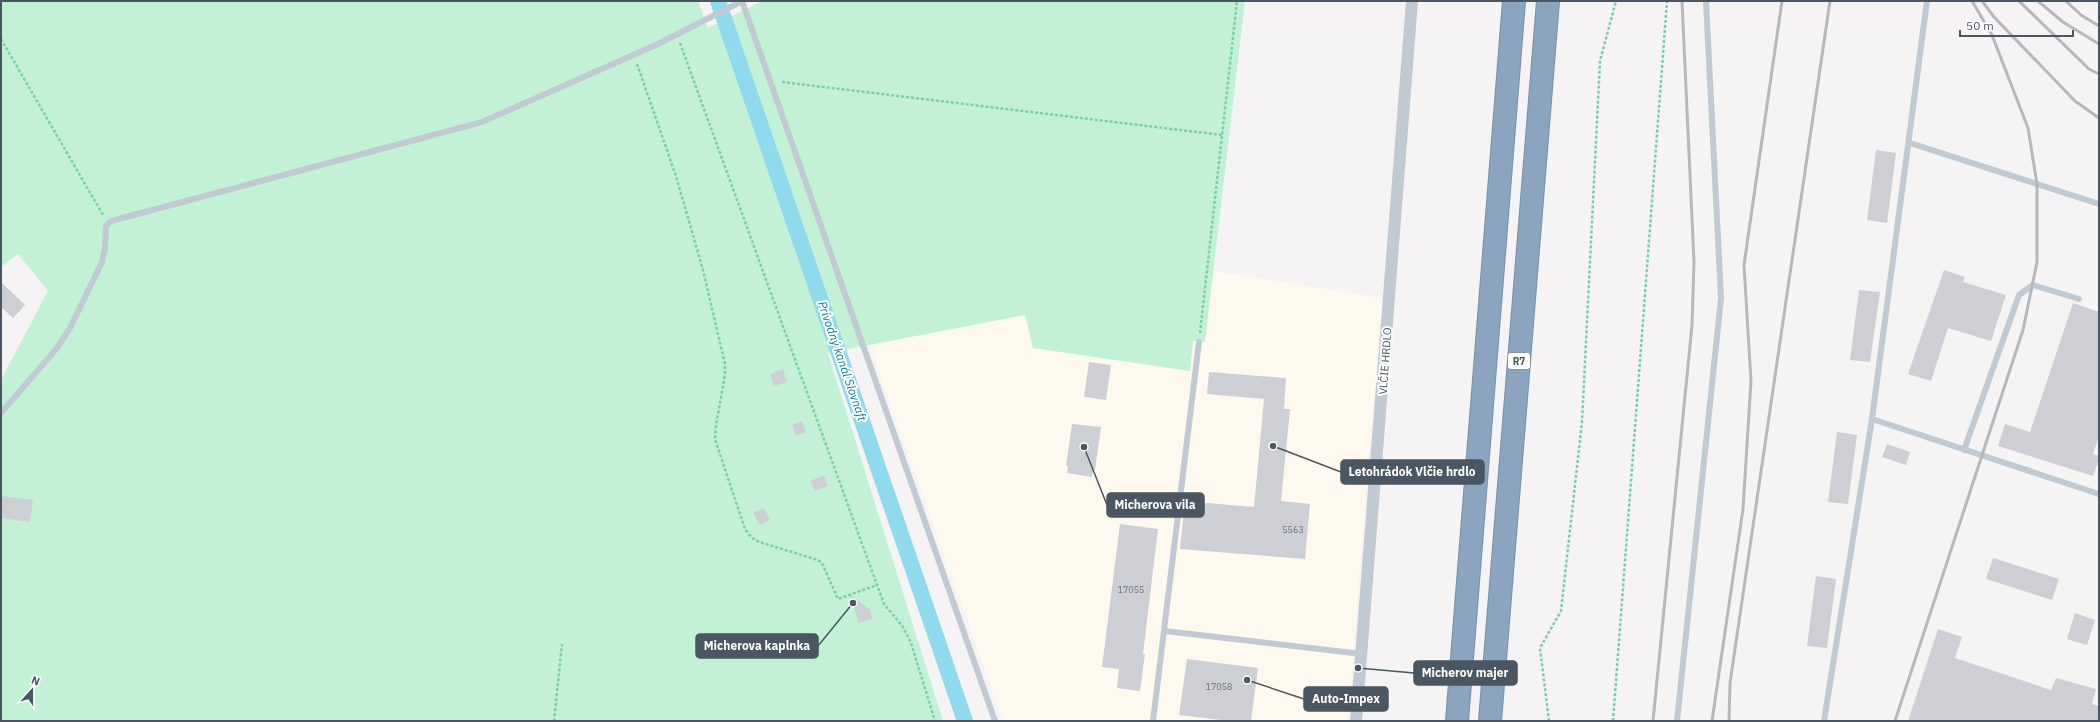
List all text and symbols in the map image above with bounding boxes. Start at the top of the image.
scale bar [1960,12,2073,38]
text: 50 m [1966,18,1994,33]
water label: Prívodný kanál Slovnaft [815,299,870,424]
street label: VLČIE HRDLO [1376,327,1394,395]
road number: R7 [1508,353,1530,369]
callout: Letohrádok Vlčie hrdlo [1341,460,1484,484]
text: Letohrádok Vlčie hrdlo [1348,464,1476,479]
callout: Micherova vila [1107,493,1204,517]
text: Micherova vila [1114,497,1196,512]
house number: 5563 [1282,524,1304,535]
house number: 17055 [1117,584,1145,595]
callout: Micherova kaplnka [696,634,818,658]
text: Micherova kaplnka [704,638,810,653]
callout: Micherov majer [1414,661,1517,685]
text: Micherov majer [1422,665,1508,680]
north arrow [12,670,52,710]
text: N [29,673,42,689]
house number: 17058 [1205,681,1233,692]
callout: Auto-Impex [1304,687,1388,711]
text: Auto-Impex [1312,691,1380,706]

